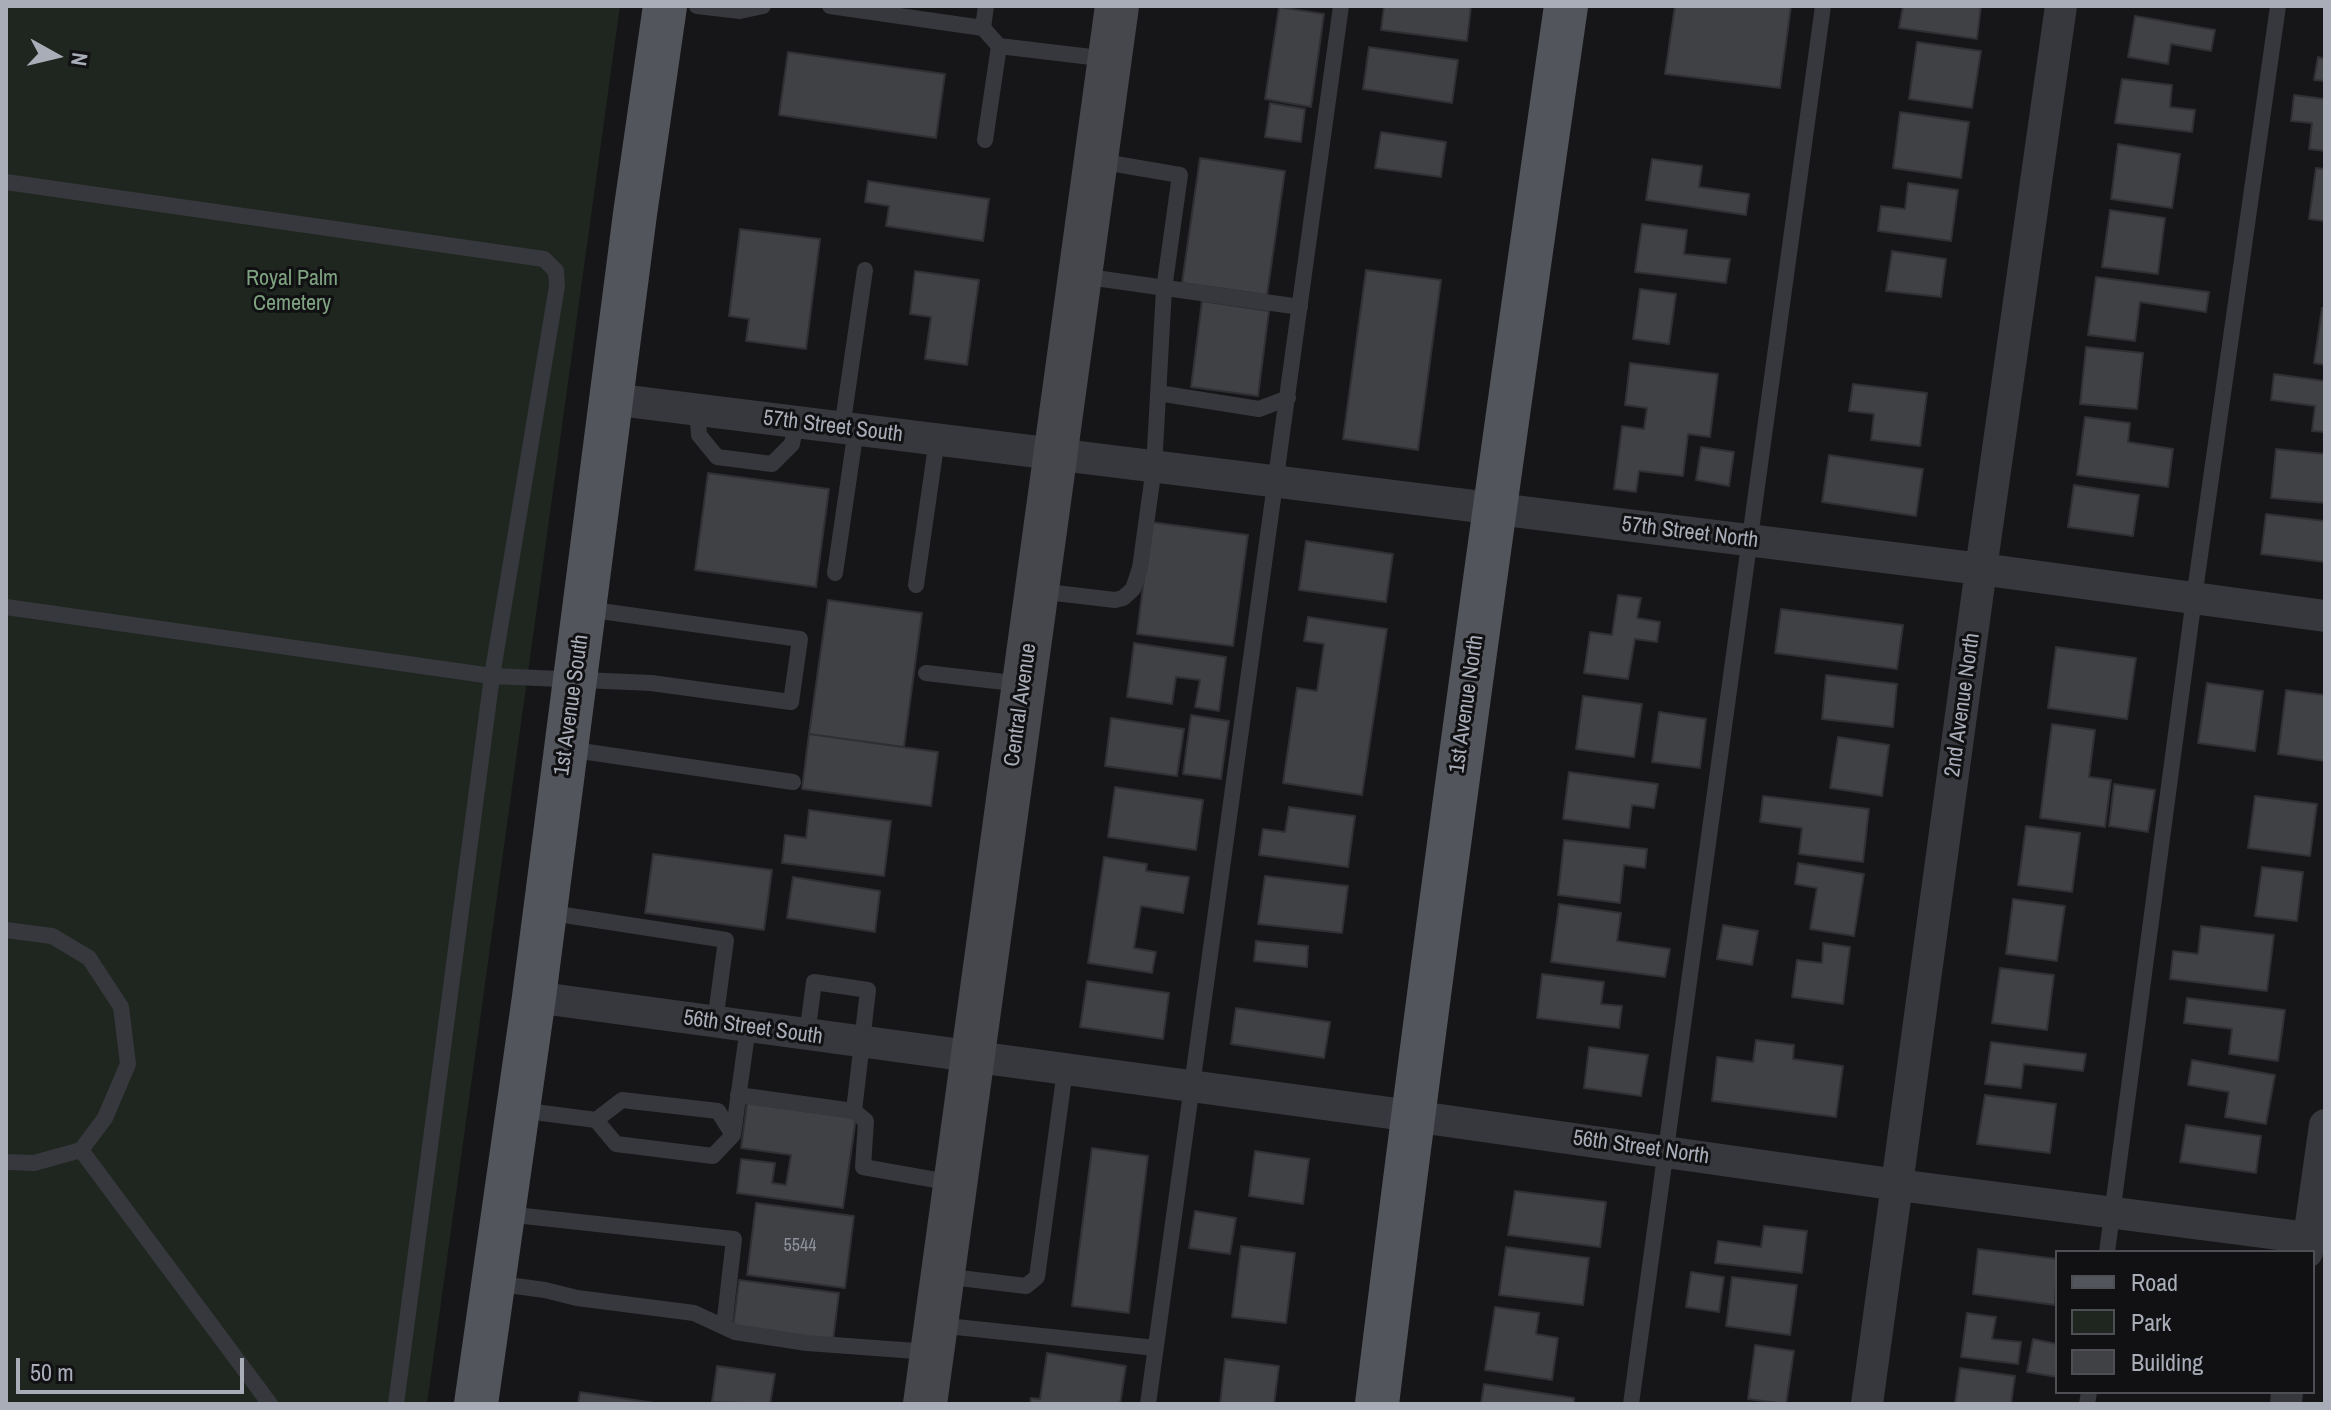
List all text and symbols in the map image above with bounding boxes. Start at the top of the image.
north arrow [16,16,96,96]
text: N [64,51,96,68]
park label: Royal Palm Cemetery [246,266,338,318]
street label: 57th Street South [762,405,904,449]
street label: 57th Street North [1620,512,1760,554]
street label: 2nd Avenue North [1940,631,1986,779]
street label: 1st Avenue South [549,633,595,777]
street label: 1st Avenue North [1444,633,1490,775]
street label: Central Avenue [999,642,1043,768]
street label: 56th Street South [682,1005,824,1051]
street label: 56th Street North [1571,1125,1711,1171]
house number: 5544 [784,1235,816,1257]
legend [2055,1250,2315,1394]
text: Road [2131,1266,2178,1298]
text: Park [2131,1306,2171,1338]
scale bar [20,1342,248,1392]
text: Building [2131,1346,2203,1378]
text: 50 m [30,1356,74,1388]

